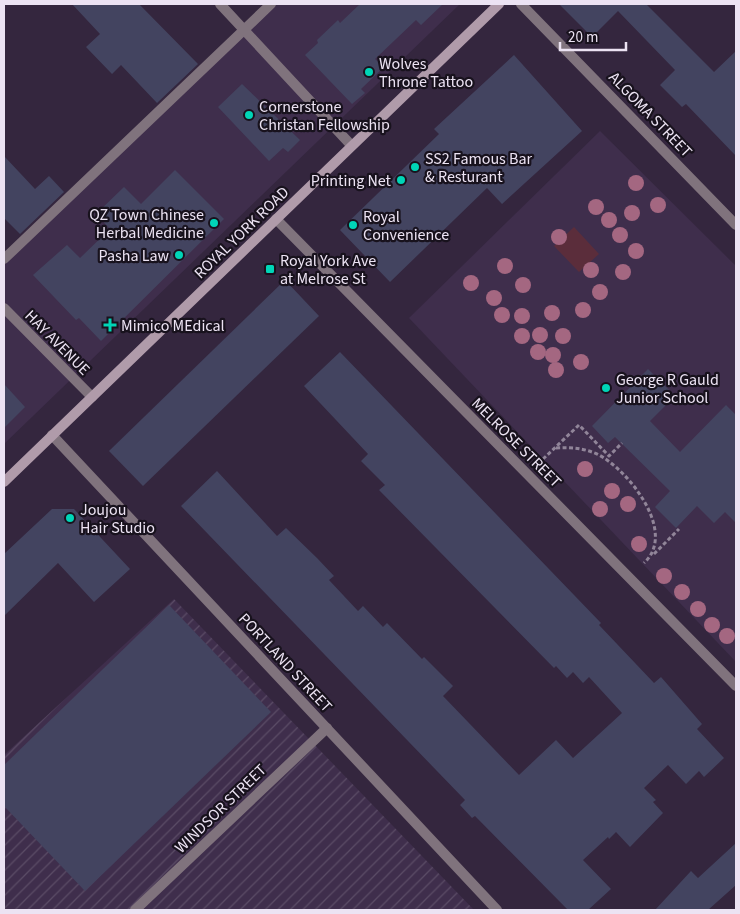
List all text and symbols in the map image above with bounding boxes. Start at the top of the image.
scale bar [560,20,626,52]
text: 20 m [568,27,598,48]
place label: Wolves Throne Tattoo [379,53,473,93]
marker: Wolves Throne Tattoo [363,66,375,78]
street label: ALGOMA STREET [604,67,697,163]
place label: Cornerstone Christan Fellowship [259,96,390,136]
marker: Cornerstone Christan Fellowship [243,109,255,121]
place label: SS2 Famous Bar & Resturant [425,148,532,188]
marker: SS2 Famous Bar & Resturant [409,161,421,173]
place label: Printing Net [311,170,392,192]
marker: Printing Net [395,174,407,186]
street label: ROYAL YORK ROAD [189,182,294,284]
place label: QZ Town Chinese Herbal Medicine [89,204,204,244]
place label: Royal Convenience [363,206,449,246]
marker: QZ Town Chinese Herbal Medicine [208,217,220,229]
marker: Royal Convenience [347,219,359,231]
place label: Pasha Law [99,245,169,267]
marker: Pasha Law [173,249,185,261]
place label: Royal York Ave at Melrose St [280,250,376,290]
marker: Royal York Ave at Melrose St [264,263,276,275]
street label: HAY AVENUE [20,305,95,380]
place label: Mimico MEdical [121,315,225,337]
marker: Mimico MEdical [103,318,117,332]
place label: George R Gauld Junior School [616,369,719,409]
marker: George R Gauld Junior School [600,382,612,394]
street label: MELROSE STREET [466,393,566,493]
place label: Joujou Hair Studio [80,499,155,539]
marker: Joujou Hair Studio [64,512,76,524]
street label: PORTLAND STREET [233,608,337,717]
street label: WINDSOR STREET [170,759,272,858]

